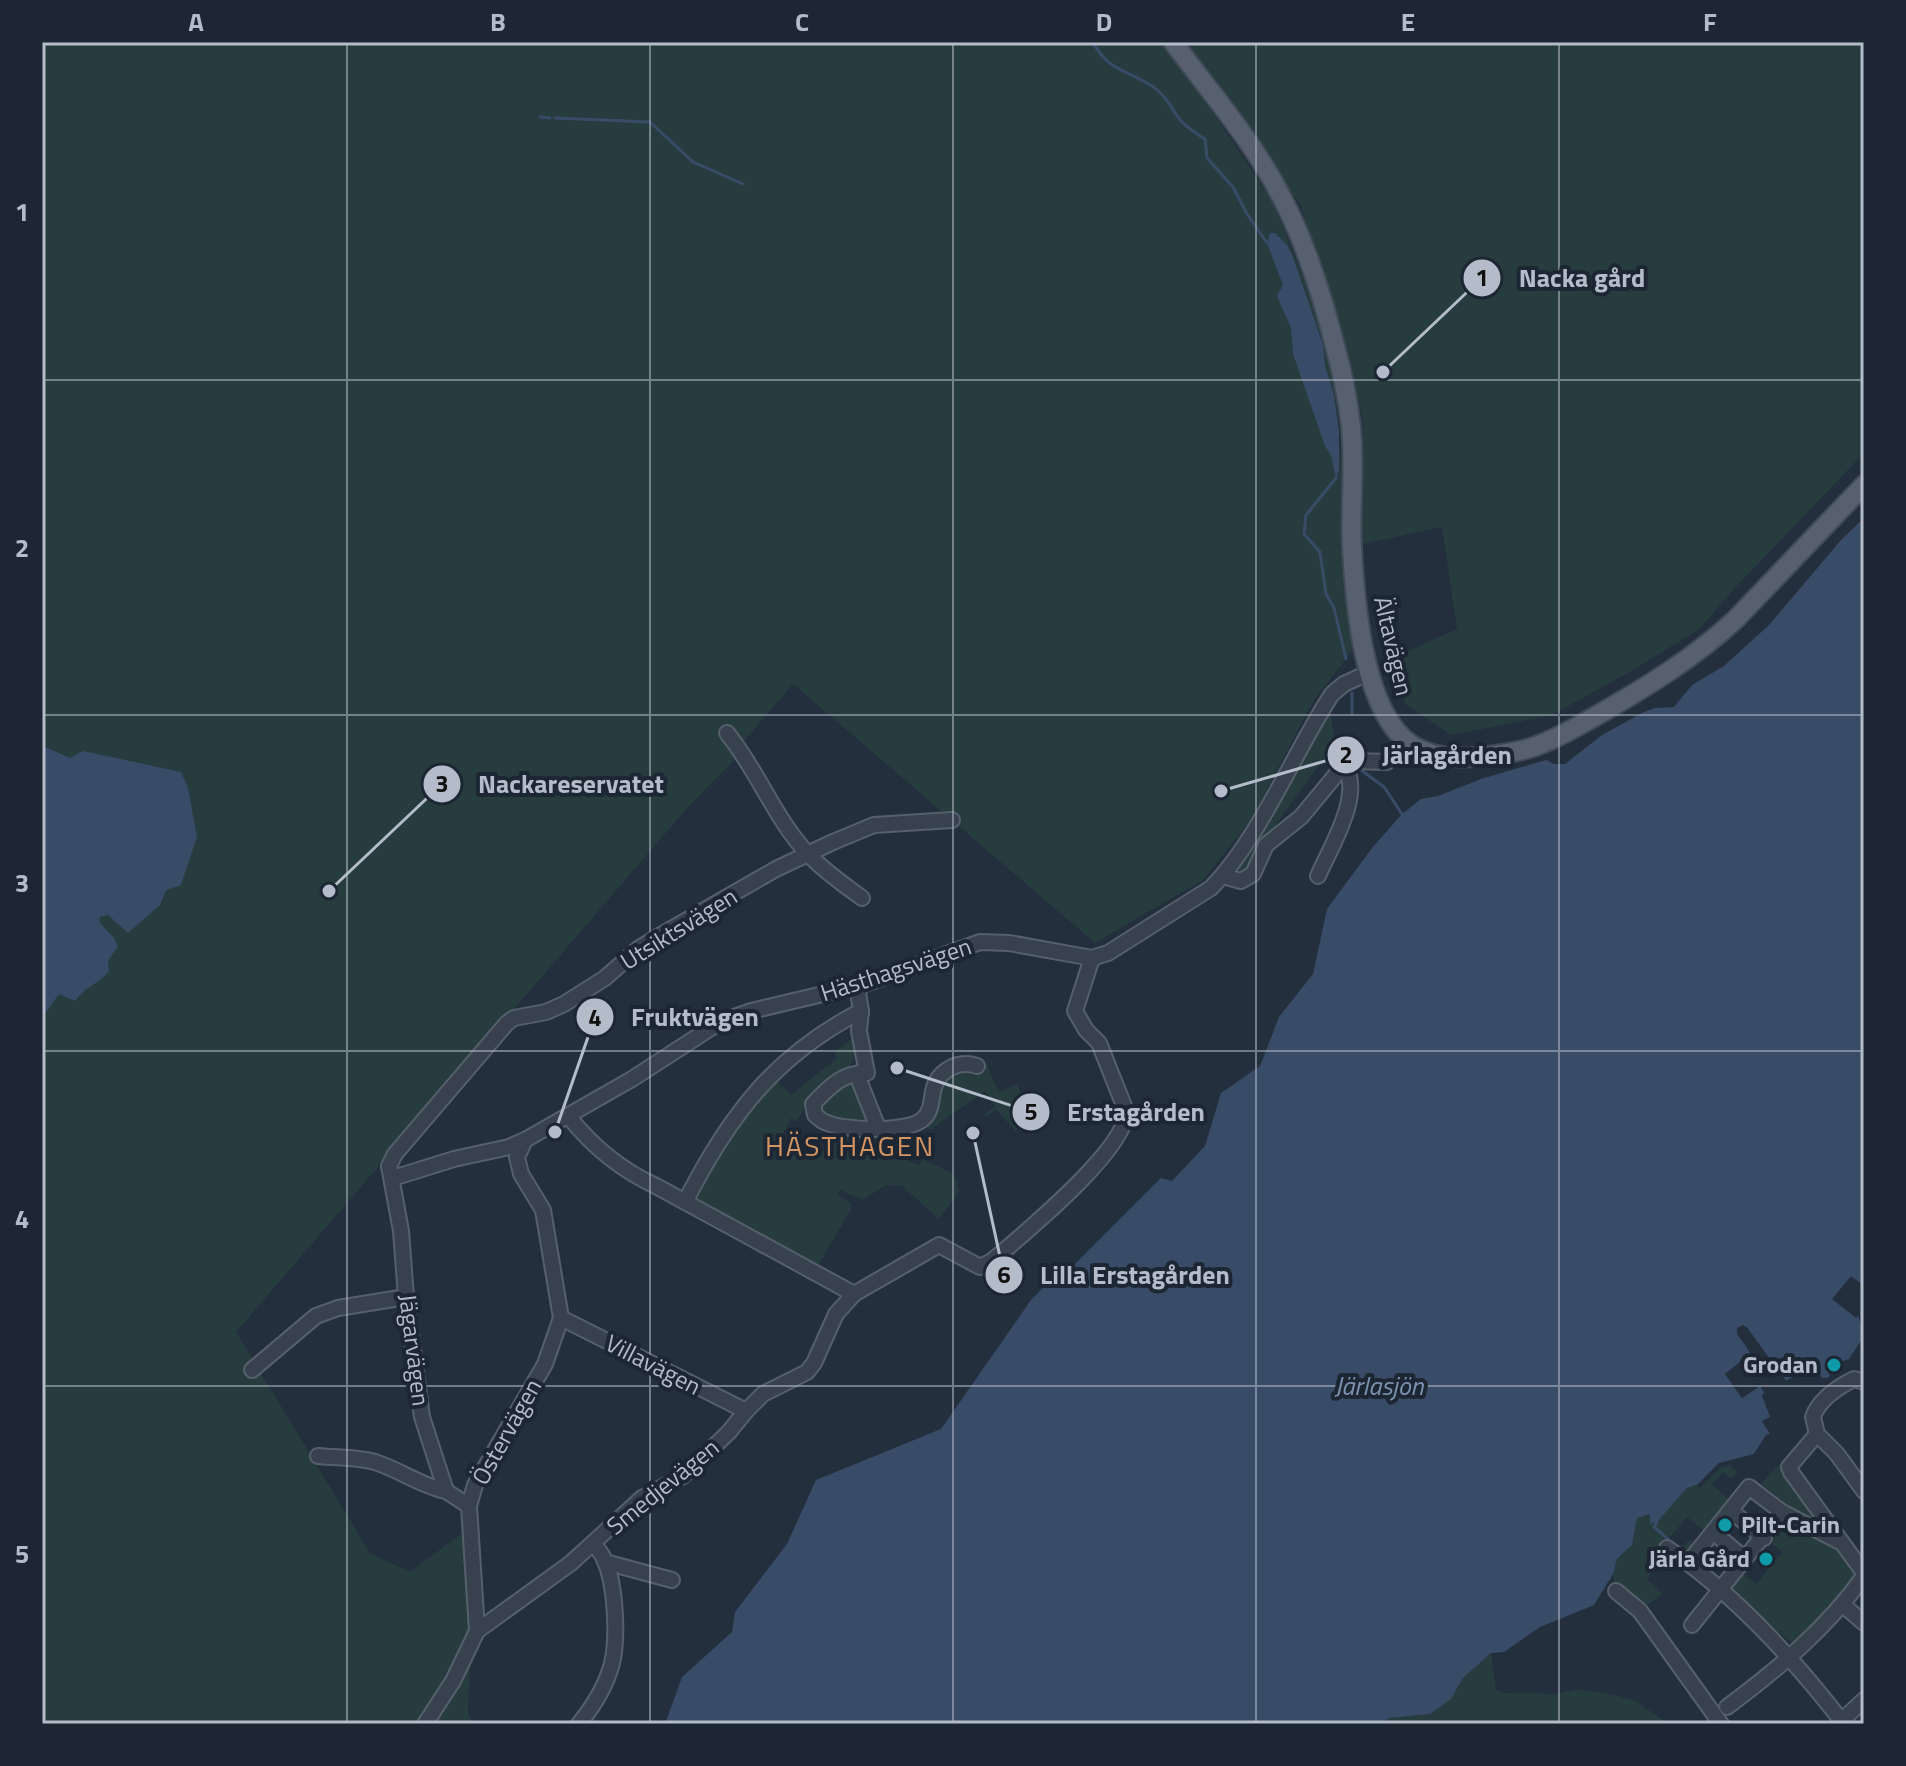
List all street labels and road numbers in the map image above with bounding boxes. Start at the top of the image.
street label: Ältavägen [1365,593,1423,699]
street label: Utsiktsvägen [613,878,744,978]
street label: Hästhagsvägen [816,928,976,1010]
street label: Jägarvägen [390,1292,440,1408]
street label: Villavägen [599,1325,707,1404]
street label: Östervägen [462,1372,550,1491]
street label: Smedjevägen [598,1430,726,1543]

